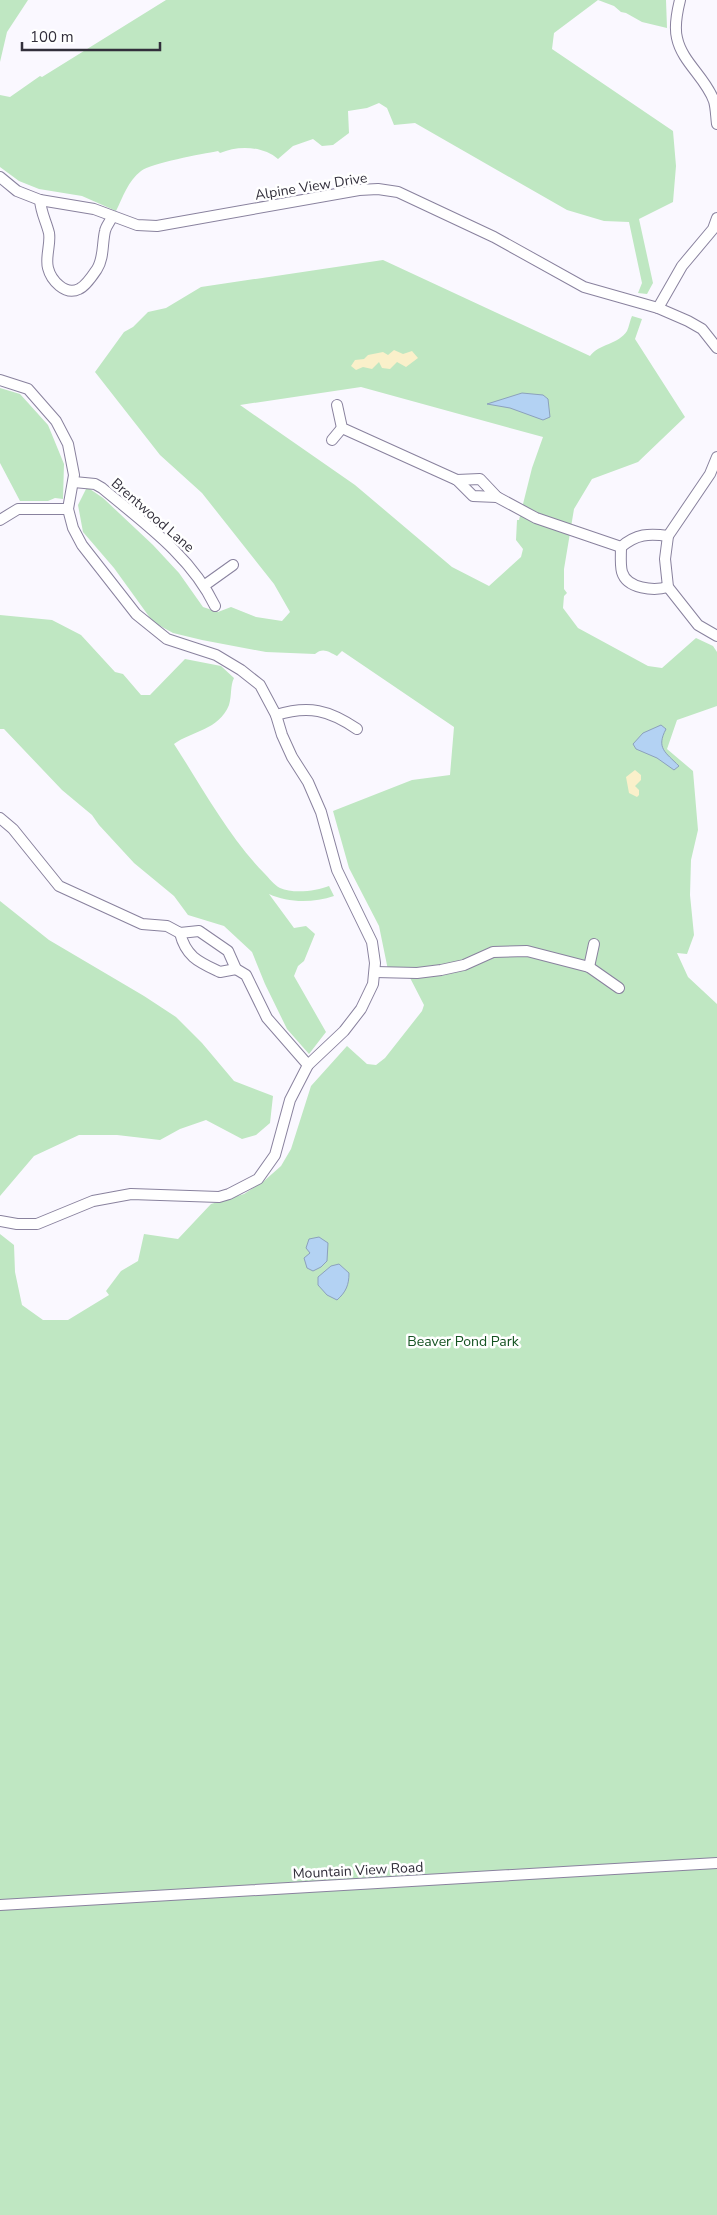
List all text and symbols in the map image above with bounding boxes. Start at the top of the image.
scale bar [22,20,160,52]
text: 100 m [30,27,74,47]
street label: Alpine View Drive [253,168,369,205]
street label: Brentwood Lane [107,474,198,557]
park label: Beaver Pond Park [407,1332,520,1351]
street label: Mountain View Road [292,1858,424,1883]

